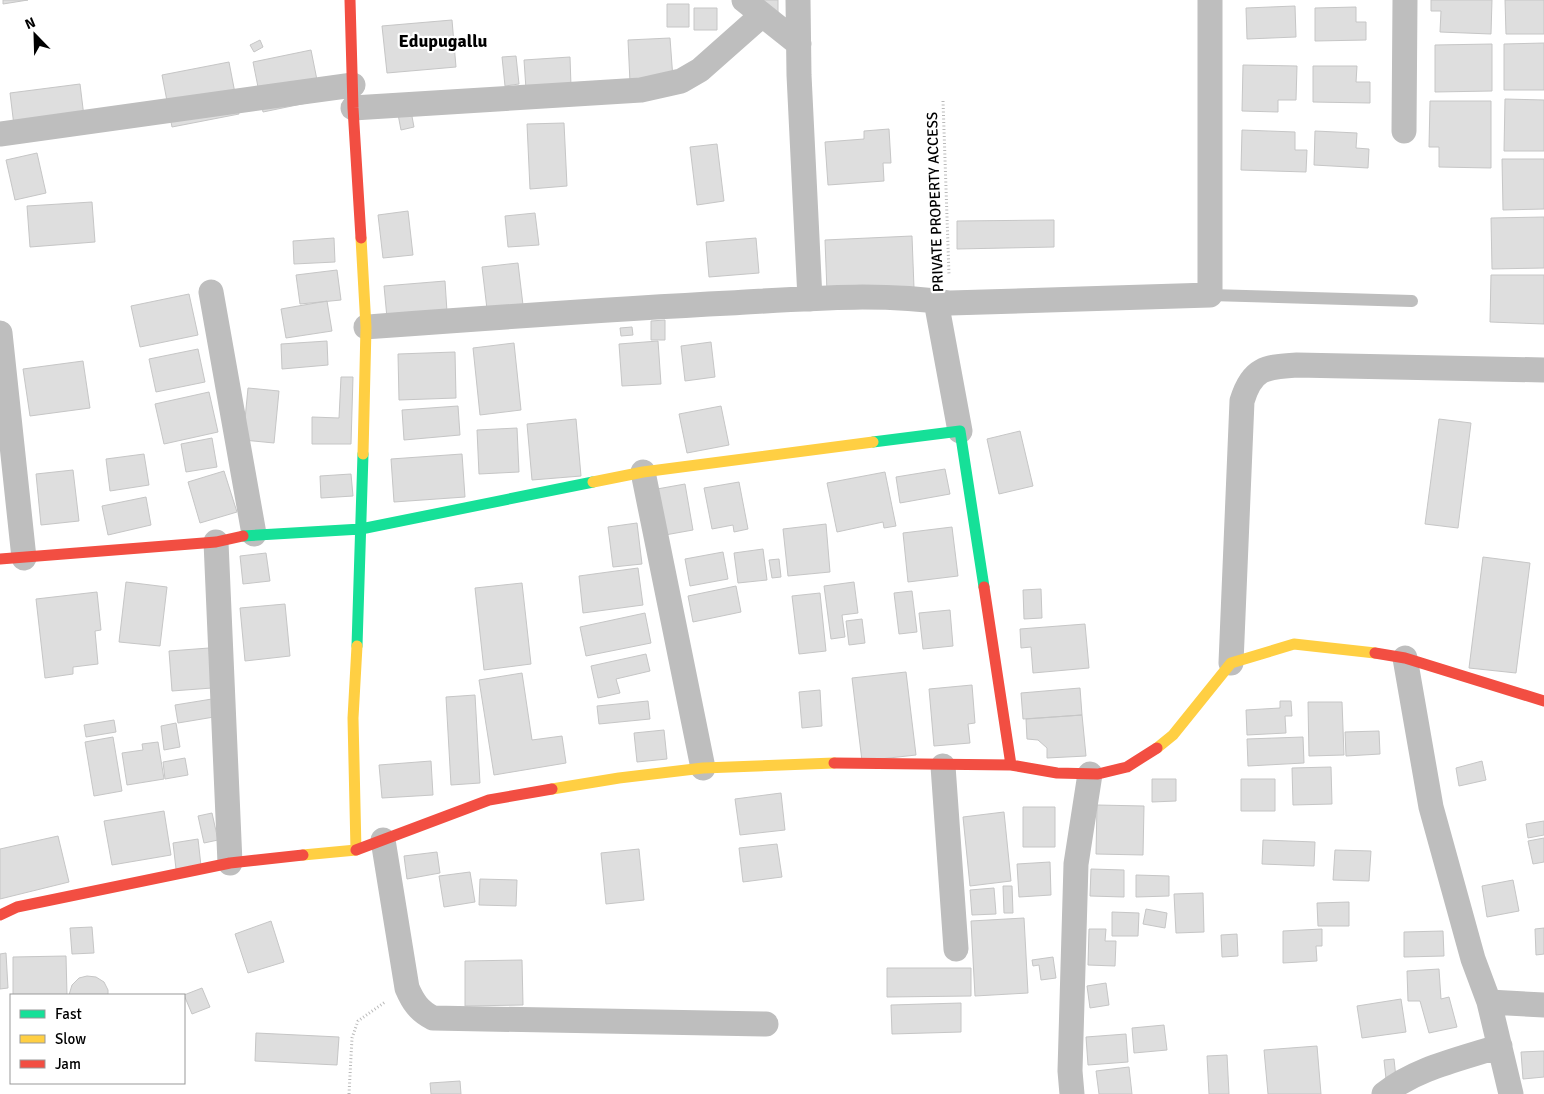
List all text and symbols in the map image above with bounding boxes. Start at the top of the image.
north arrow [10,10,60,60]
text: N [22,14,38,33]
district label: Edupugallu [399,30,488,52]
street label: PRIVATE PROPERTY ACCESS [923,111,947,293]
legend [10,994,185,1084]
text: Fast [55,1005,82,1023]
text: Slow [55,1030,86,1048]
text: Jam [55,1055,81,1073]

